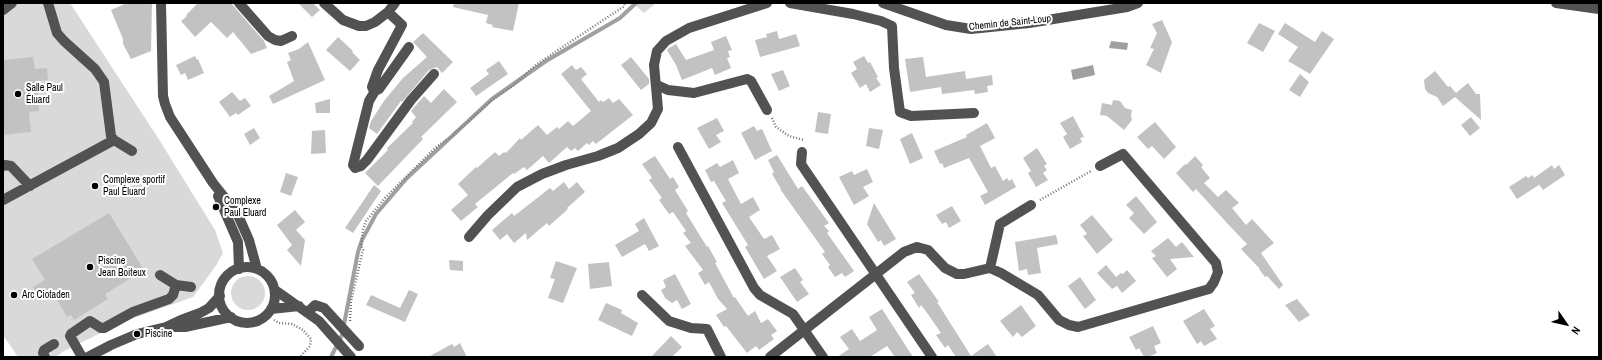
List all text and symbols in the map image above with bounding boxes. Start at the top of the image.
street label: Chemin de Saint-Loup [968,13,1052,33]
place label: Salle Paul Éluard [26,82,63,106]
marker: Salle Paul Éluard [13,89,23,99]
place label: Complexe sportif Paul Éluard [103,174,165,198]
marker: Complexe sportif Paul Éluard [90,181,100,191]
place label: Complexe Paul Eluard [224,195,266,218]
marker: Complexe Paul Eluard [211,202,221,212]
place label: Piscine Jean Boiteux [98,255,146,278]
marker: Piscine Jean Boiteux [85,262,95,272]
place label: Arc Ciotaden [22,289,70,301]
marker: Arc Ciotaden [9,290,19,300]
north arrow [1546,304,1586,344]
text: N [1568,324,1584,337]
place label: Piscine [145,328,172,340]
marker: Piscine [132,329,142,339]

